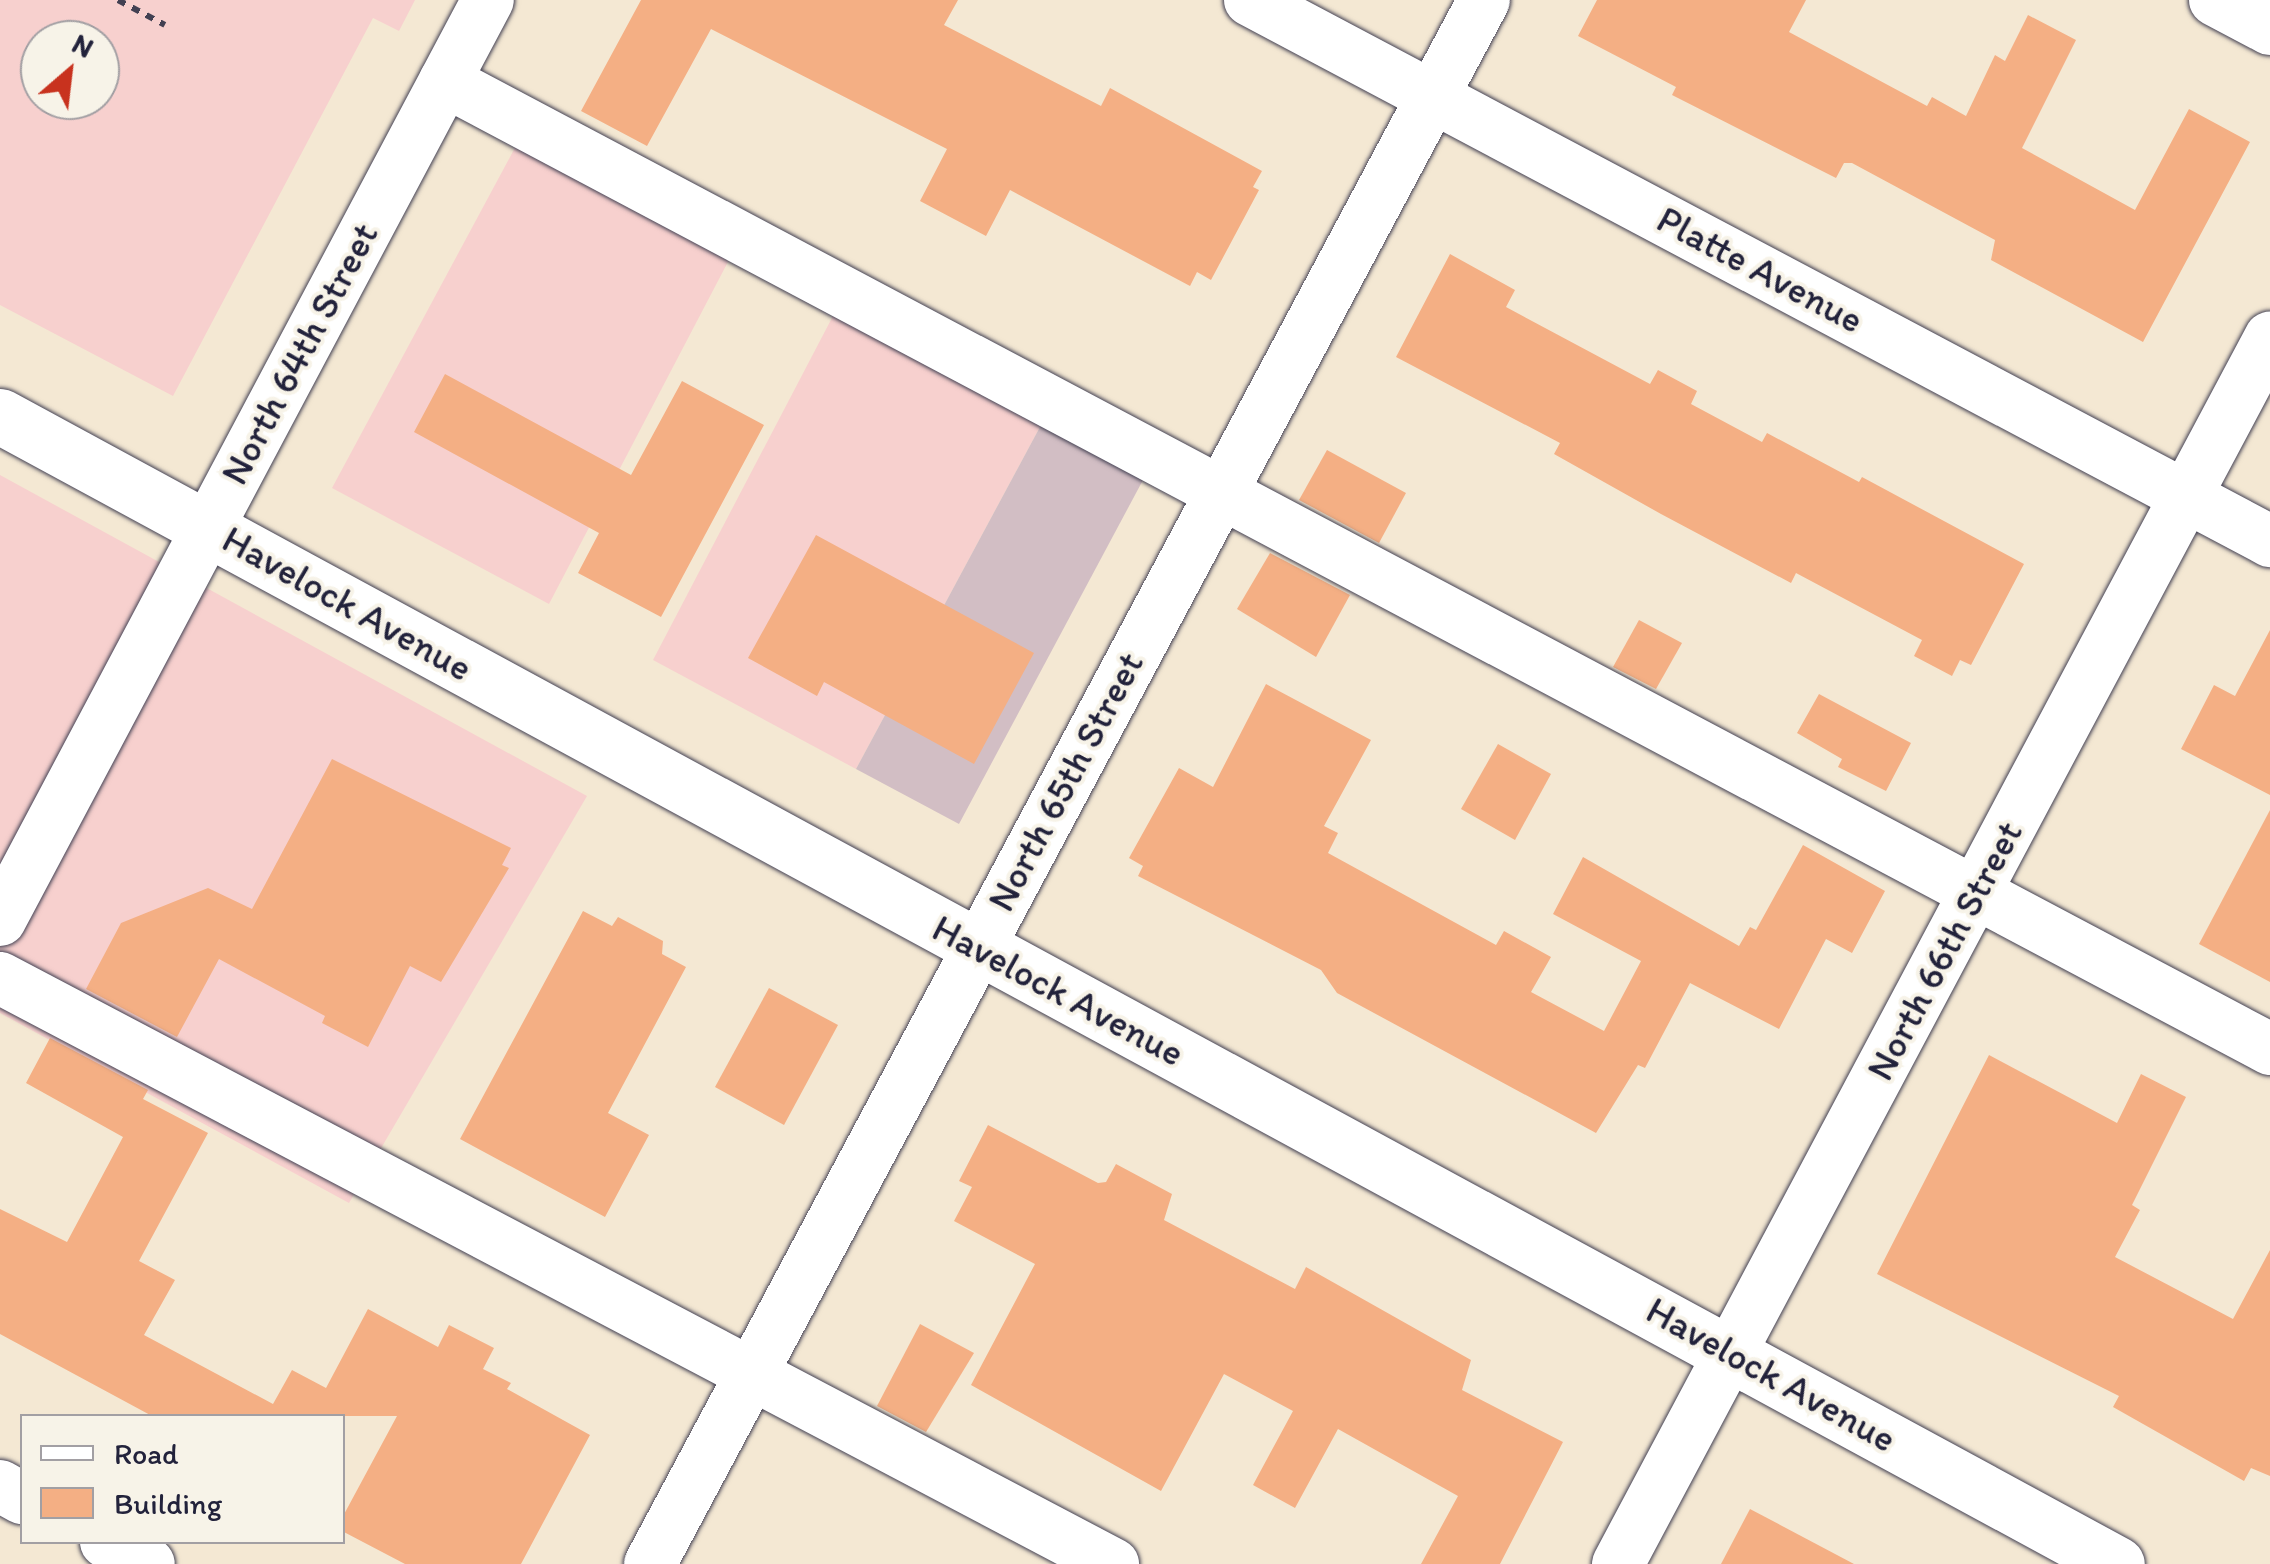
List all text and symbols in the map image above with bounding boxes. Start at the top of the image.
north arrow [20,20,120,120]
text: N [67,26,99,65]
street label: Platte Avenue [1650,197,1870,343]
street label: North 64th Street [212,216,388,492]
street label: Havelock Avenue [215,517,479,691]
street label: North 65th Street [979,645,1153,919]
street label: North 66th Street [1858,814,2032,1088]
street label: Havelock Avenue [925,906,1191,1076]
street label: Havelock Avenue [1639,1288,1903,1462]
legend [20,1414,345,1544]
text: Road [114,1435,179,1472]
text: Building [114,1485,222,1522]

